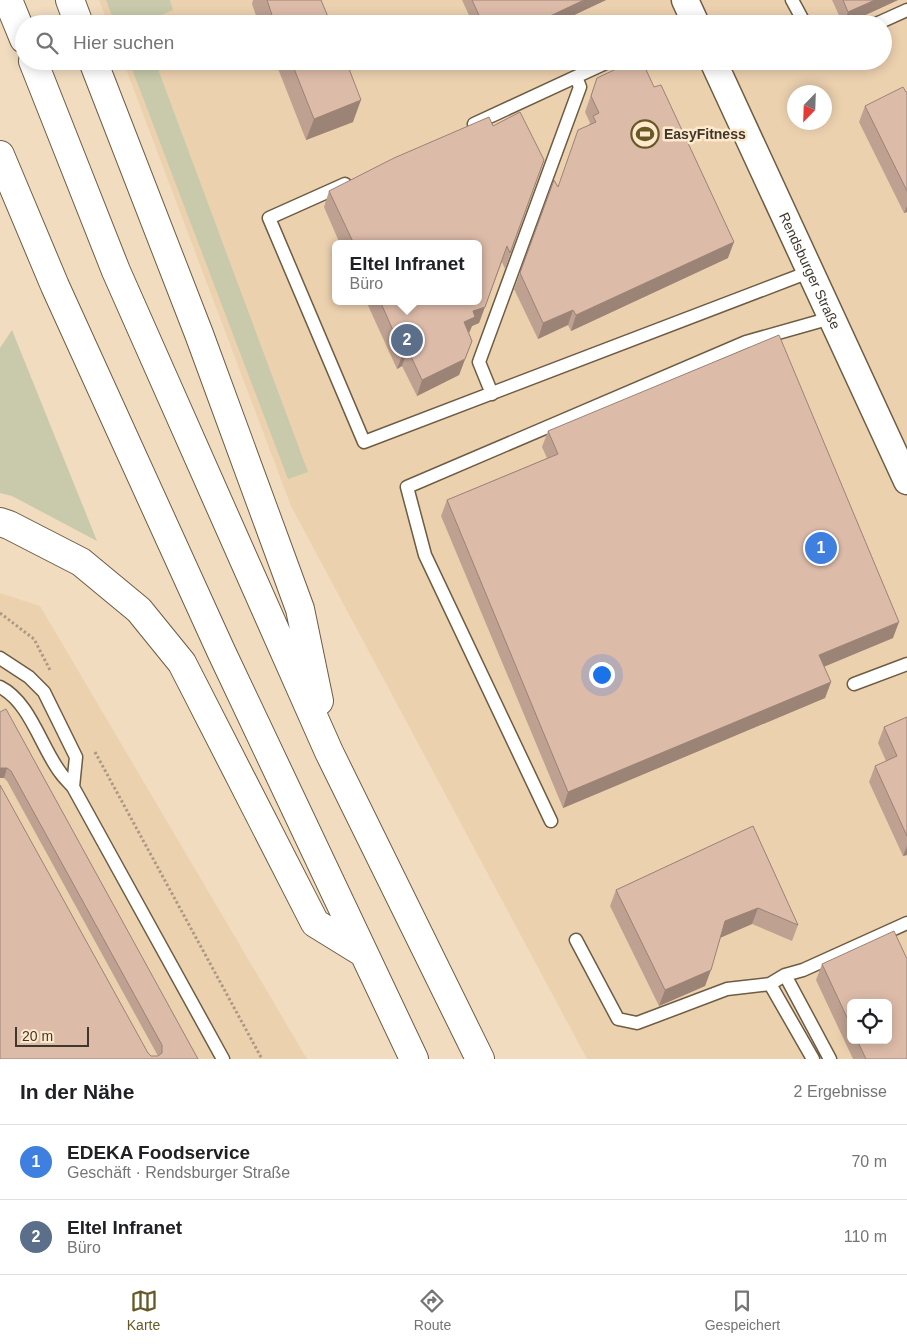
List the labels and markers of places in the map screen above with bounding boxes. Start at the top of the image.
sports icon: EasyFitness [630,119,660,149]
place label: EasyFitness [664,126,746,142]
pin: 2 [391,321,423,359]
pin: 1 [805,529,837,567]

